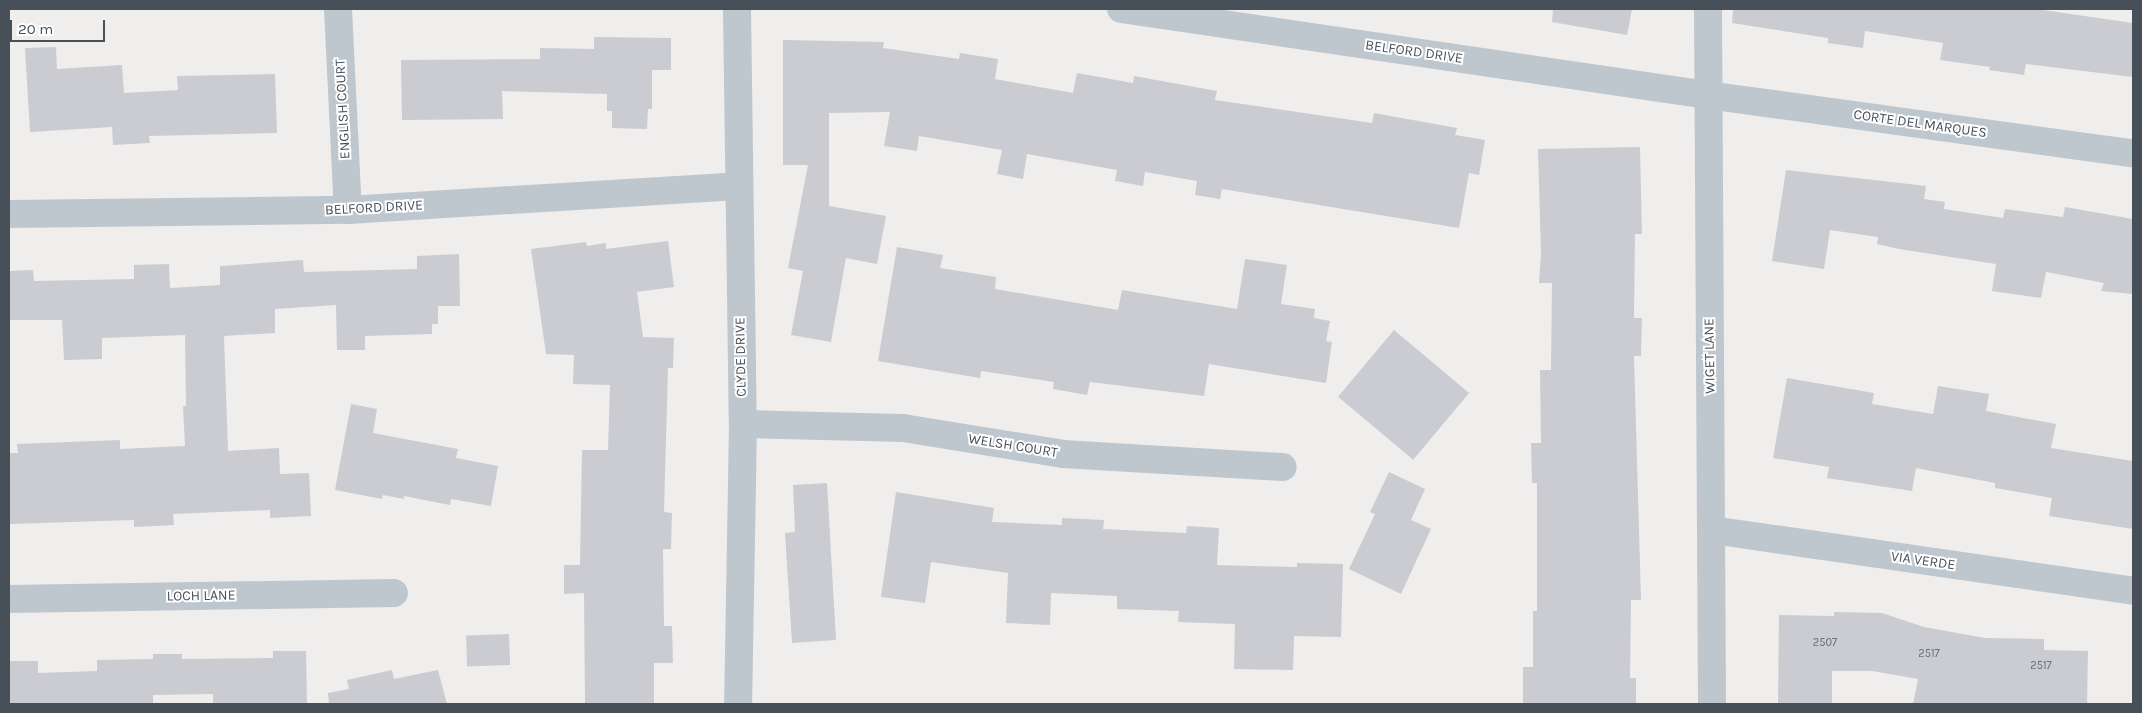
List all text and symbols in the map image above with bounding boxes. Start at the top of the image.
scale bar [12,10,108,42]
text: 20 m [18,20,53,38]
street label: BELFORD DRIVE [1364,37,1464,67]
street label: ENGLISH COURT [332,58,354,160]
street label: CORTE DEL MARQUES [1852,106,1988,142]
street label: BELFORD DRIVE [325,197,423,219]
street label: CLYDE DRIVE [732,317,750,397]
street label: WIGET LANE [1701,318,1719,394]
street label: WELSH COURT [967,431,1059,461]
street label: VIA VERDE [1890,548,1956,574]
street label: LOCH LANE [166,587,236,605]
house number: 2507 [1813,636,1837,650]
house number: 2517 [1918,647,1940,661]
house number: 2517 [2030,659,2052,673]

